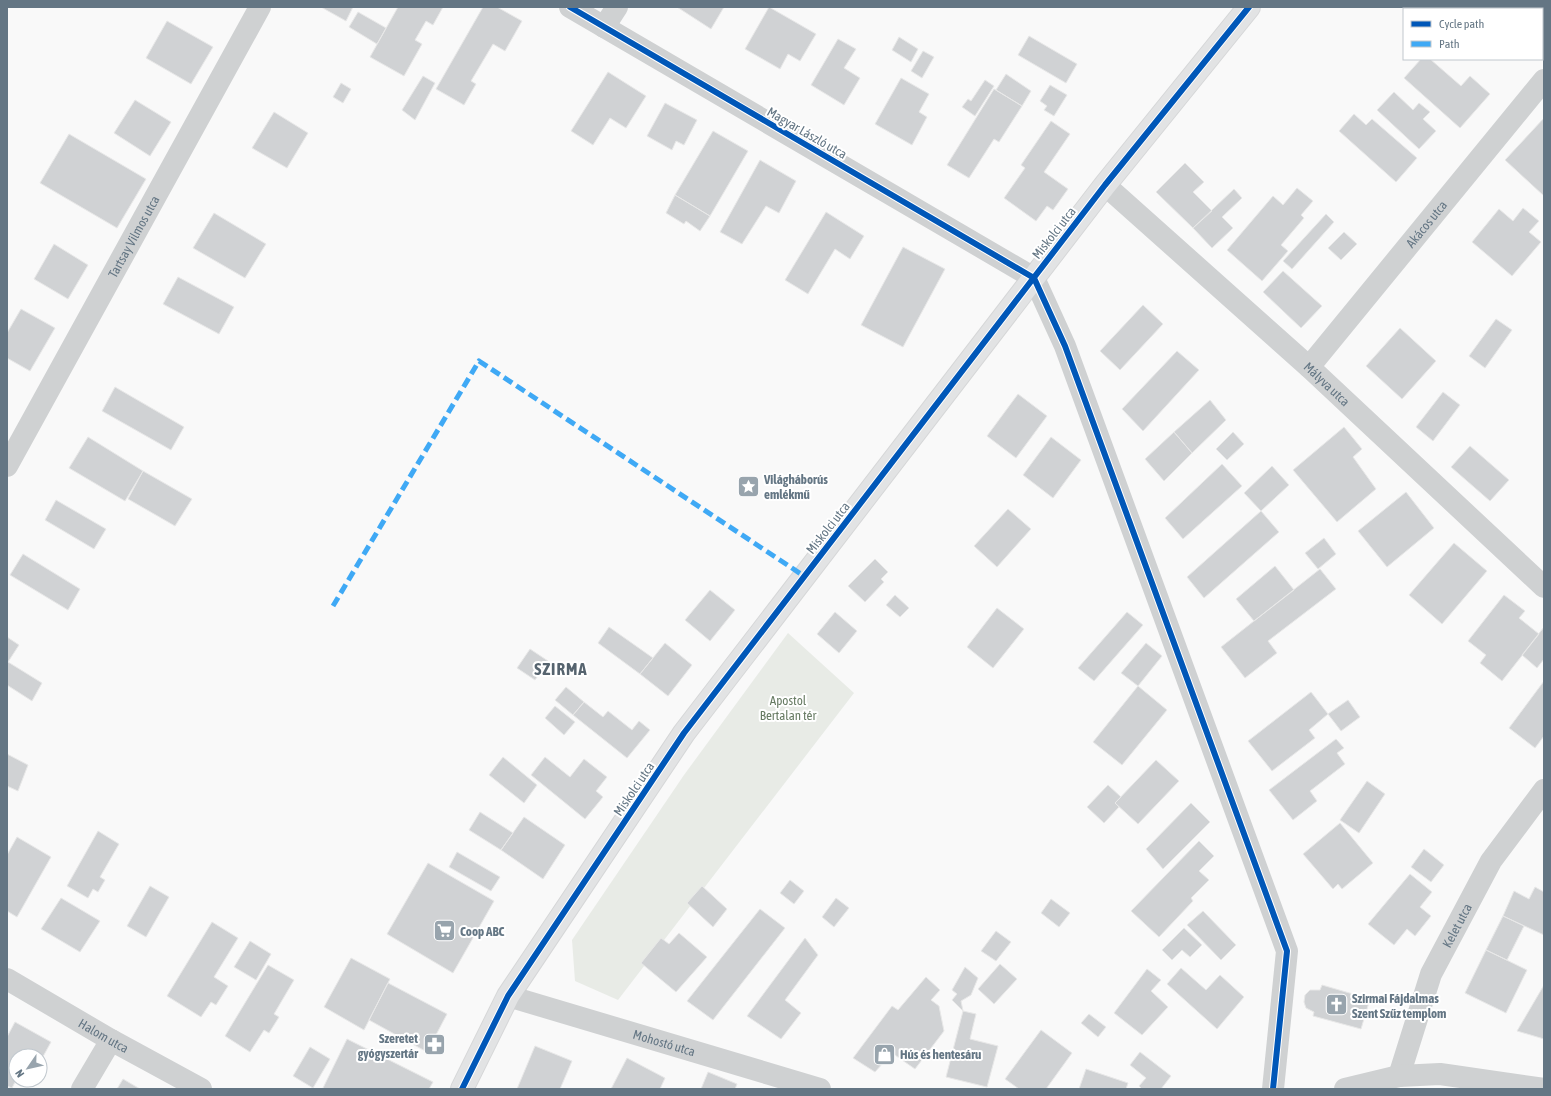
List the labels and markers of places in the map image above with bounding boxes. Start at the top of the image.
place label: Világháborús emlékmű [763,472,828,502]
place icon: Világháborús emlékmű [735,473,761,499]
supermarket icon: Coop ABC [432,918,458,944]
place label: Coop ABC [460,924,505,939]
place label: Szirmai Fájdalmas Szent Szűz templom [1352,991,1446,1021]
church icon: Szirmai Fájdalmas Szent Szűz templom [1324,992,1350,1018]
place label: Szeretet gyógyszertár [358,1031,419,1061]
pharmacy icon: Szeretet gyógyszertár [421,1032,447,1058]
shop icon: Hús és hentesáru [872,1041,898,1067]
place label: Hús és hentesáru [900,1047,981,1062]

